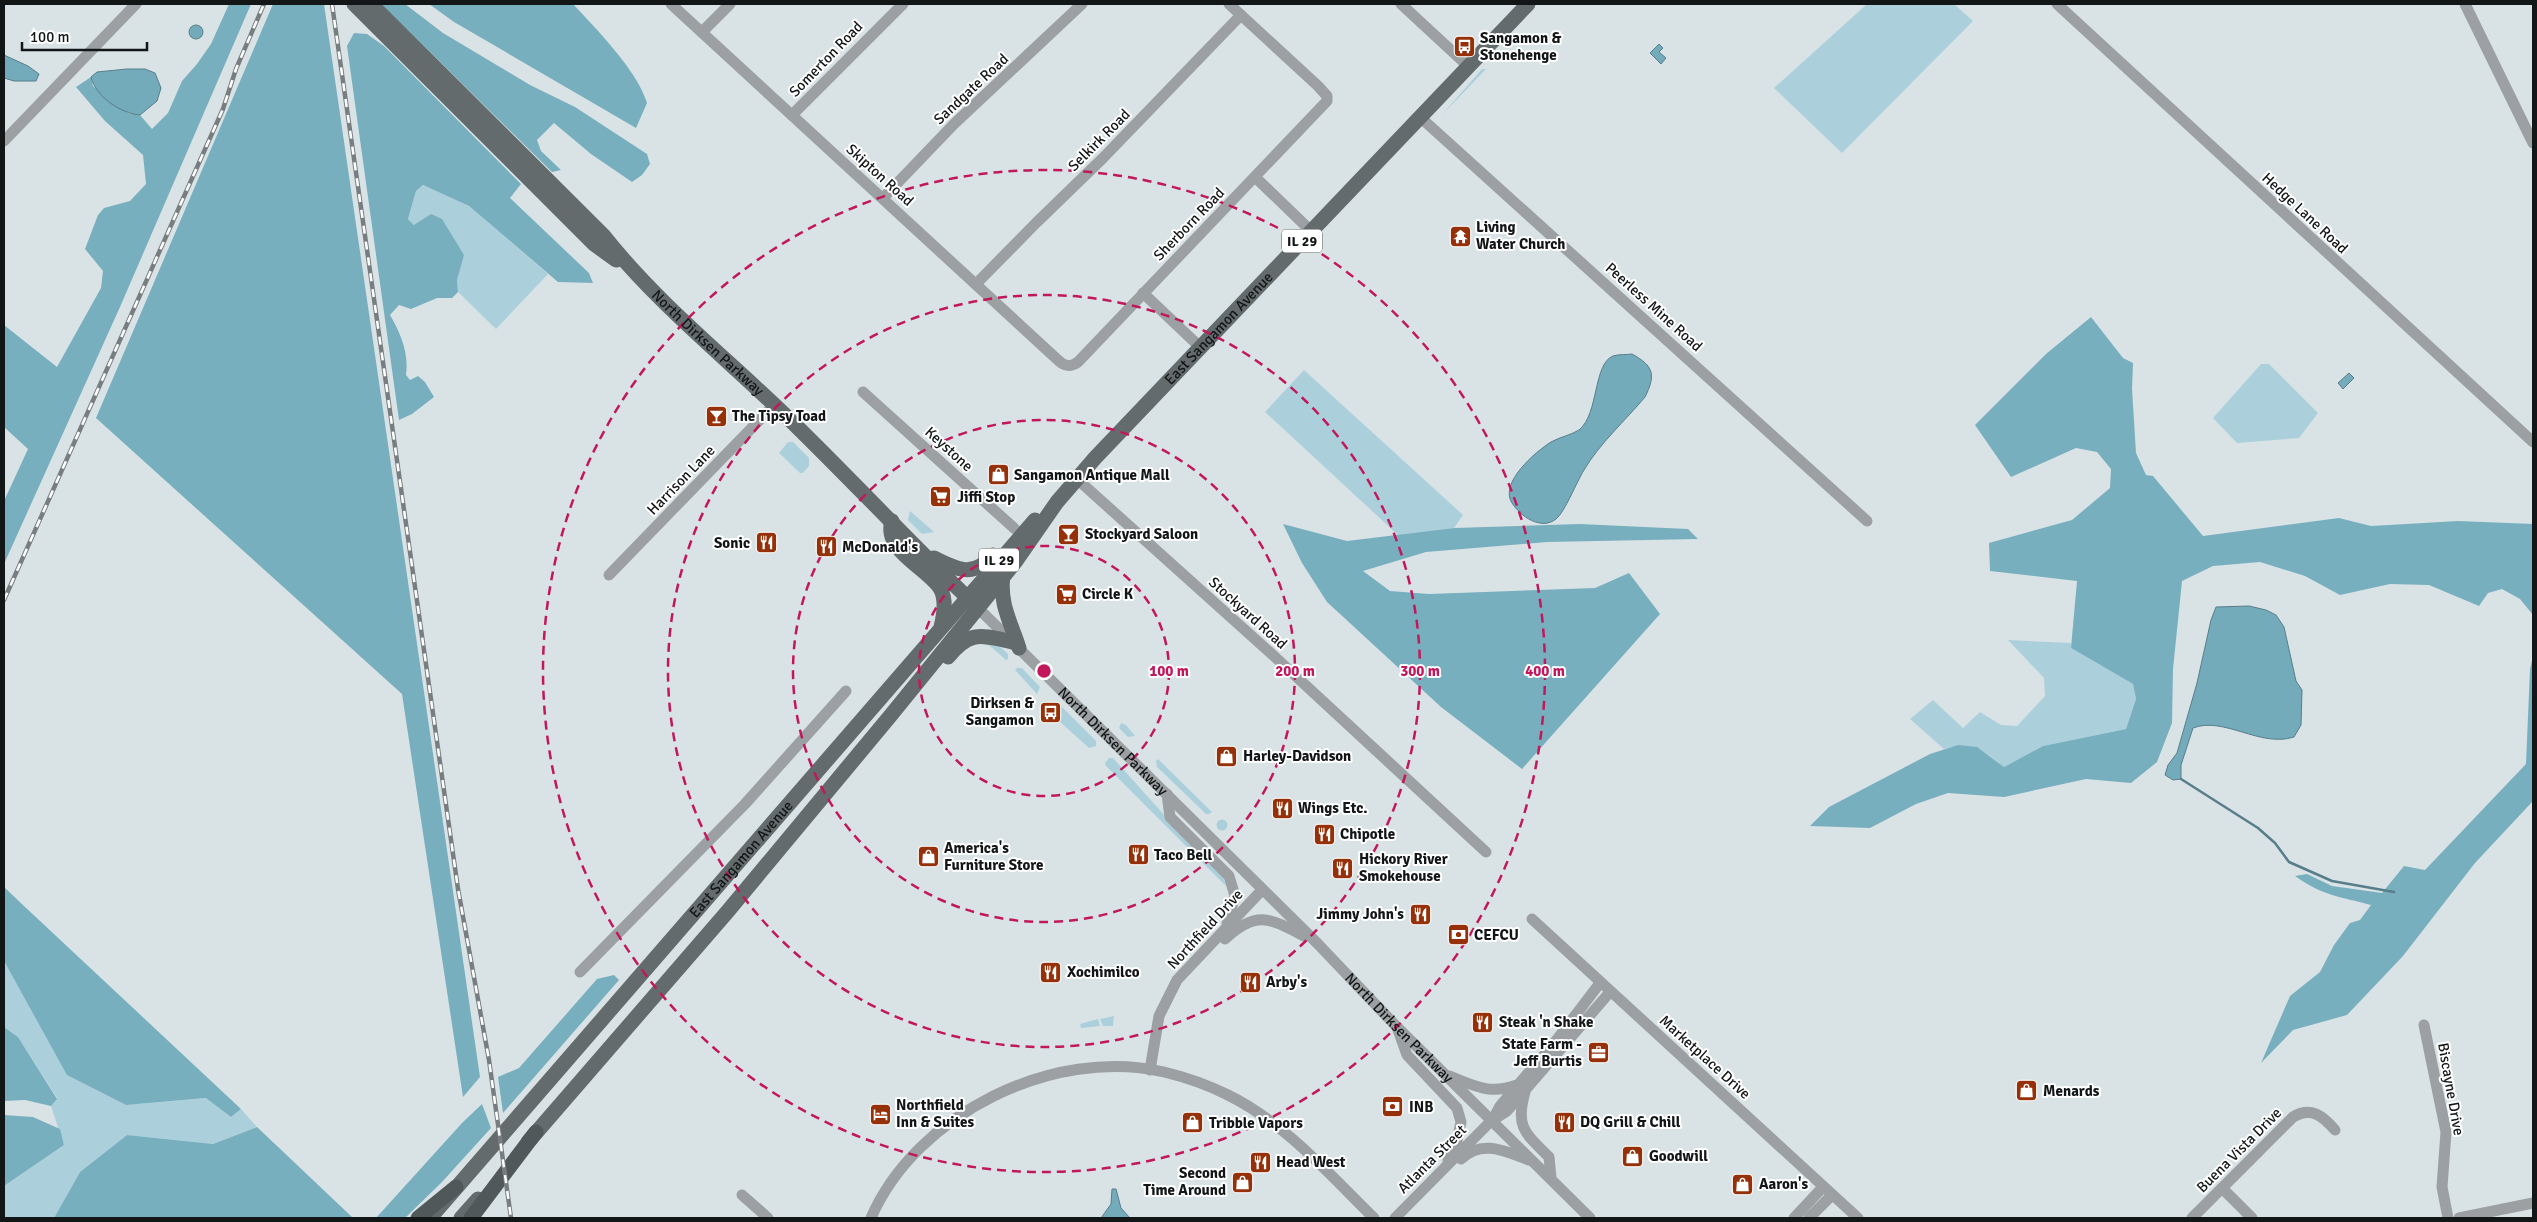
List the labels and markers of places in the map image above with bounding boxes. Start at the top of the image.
place label: Sangamon & Stonehenge [1480,29,1561,64]
bus stop icon: Sangamon & Stonehenge [1452,35,1476,59]
place label: Living Water Church [1476,218,1565,253]
temple icon: Living Water Church [1448,224,1472,248]
bar icon: The Tipsy Toad [704,404,728,428]
place label: The Tipsy Toad [732,407,826,425]
shop icon: Sangamon Antique Mall [986,463,1010,487]
place label: Sangamon Antique Mall [1014,466,1170,484]
supermarket icon: Jiffi Stop [929,485,953,509]
place label: Jiffi Stop [957,488,1015,506]
bar icon: Stockyard Saloon [1057,522,1081,546]
place label: Stockyard Saloon [1085,525,1198,543]
restaurant icon: Sonic [754,531,778,555]
place label: Sonic [714,534,750,552]
restaurant icon: McDonald's [814,535,838,559]
place label: McDonald's [842,538,919,556]
supermarket icon: Circle K [1054,582,1078,606]
place label: Circle K [1082,585,1134,603]
centre of rings [1035,662,1053,680]
place label: Dirksen & Sangamon [966,694,1034,729]
bus stop icon: Dirksen & Sangamon [1038,700,1062,724]
shop icon: Harley-Davidson [1215,744,1239,768]
place label: Harley-Davidson [1243,747,1351,765]
restaurant icon: Wings Etc. [1270,796,1294,820]
place label: Wings Etc. [1298,799,1368,817]
restaurant icon: Chipotle [1312,822,1336,846]
place label: Chipotle [1340,825,1395,843]
place label: America's Furniture Store [944,839,1044,874]
restaurant icon: Taco Bell [1126,843,1150,867]
shop icon: America's Furniture Store [916,845,940,869]
place label: Taco Bell [1154,846,1213,864]
place label: Hickory River Smokehouse [1359,850,1448,885]
restaurant icon: Hickory River Smokehouse [1331,856,1355,880]
restaurant icon: Jimmy John's [1408,902,1432,926]
place label: Jimmy John's [1316,905,1404,923]
bank icon: CEFCU [1446,923,1470,947]
place label: CEFCU [1474,926,1519,944]
restaurant icon: Xochimilco [1039,960,1063,984]
place label: Xochimilco [1067,963,1140,981]
restaurant icon: Arby's [1238,970,1262,994]
place label: Arby's [1266,973,1307,991]
restaurant icon: Steak 'n Shake [1471,1010,1495,1034]
place label: Steak 'n Shake [1499,1013,1593,1031]
place label: State Farm - Jeff Burtis [1502,1035,1582,1070]
office icon: State Farm - Jeff Burtis [1586,1041,1610,1065]
shop icon: Menards [2015,1079,2039,1103]
place label: Menards [2043,1082,2100,1100]
bank icon: INB [1381,1095,1405,1119]
place label: Northfield Inn & Suites [896,1096,975,1131]
place label: INB [1409,1098,1433,1116]
hotel icon: Northfield Inn & Suites [868,1102,892,1126]
restaurant icon: DQ Grill & Chill [1552,1110,1576,1134]
shop icon: Tribble Vapors [1181,1111,1205,1135]
place label: DQ Grill & Chill [1580,1113,1681,1131]
place label: Tribble Vapors [1209,1114,1303,1132]
shop icon: Goodwill [1621,1144,1645,1168]
place label: Goodwill [1649,1147,1708,1165]
restaurant icon: Head West [1248,1150,1272,1174]
place label: Head West [1276,1153,1346,1171]
place label: Second Time Around [1143,1164,1226,1199]
shop icon: Second Time Around [1230,1170,1254,1194]
shop icon: Aaron's [1731,1172,1755,1196]
place label: Aaron's [1759,1175,1809,1193]

